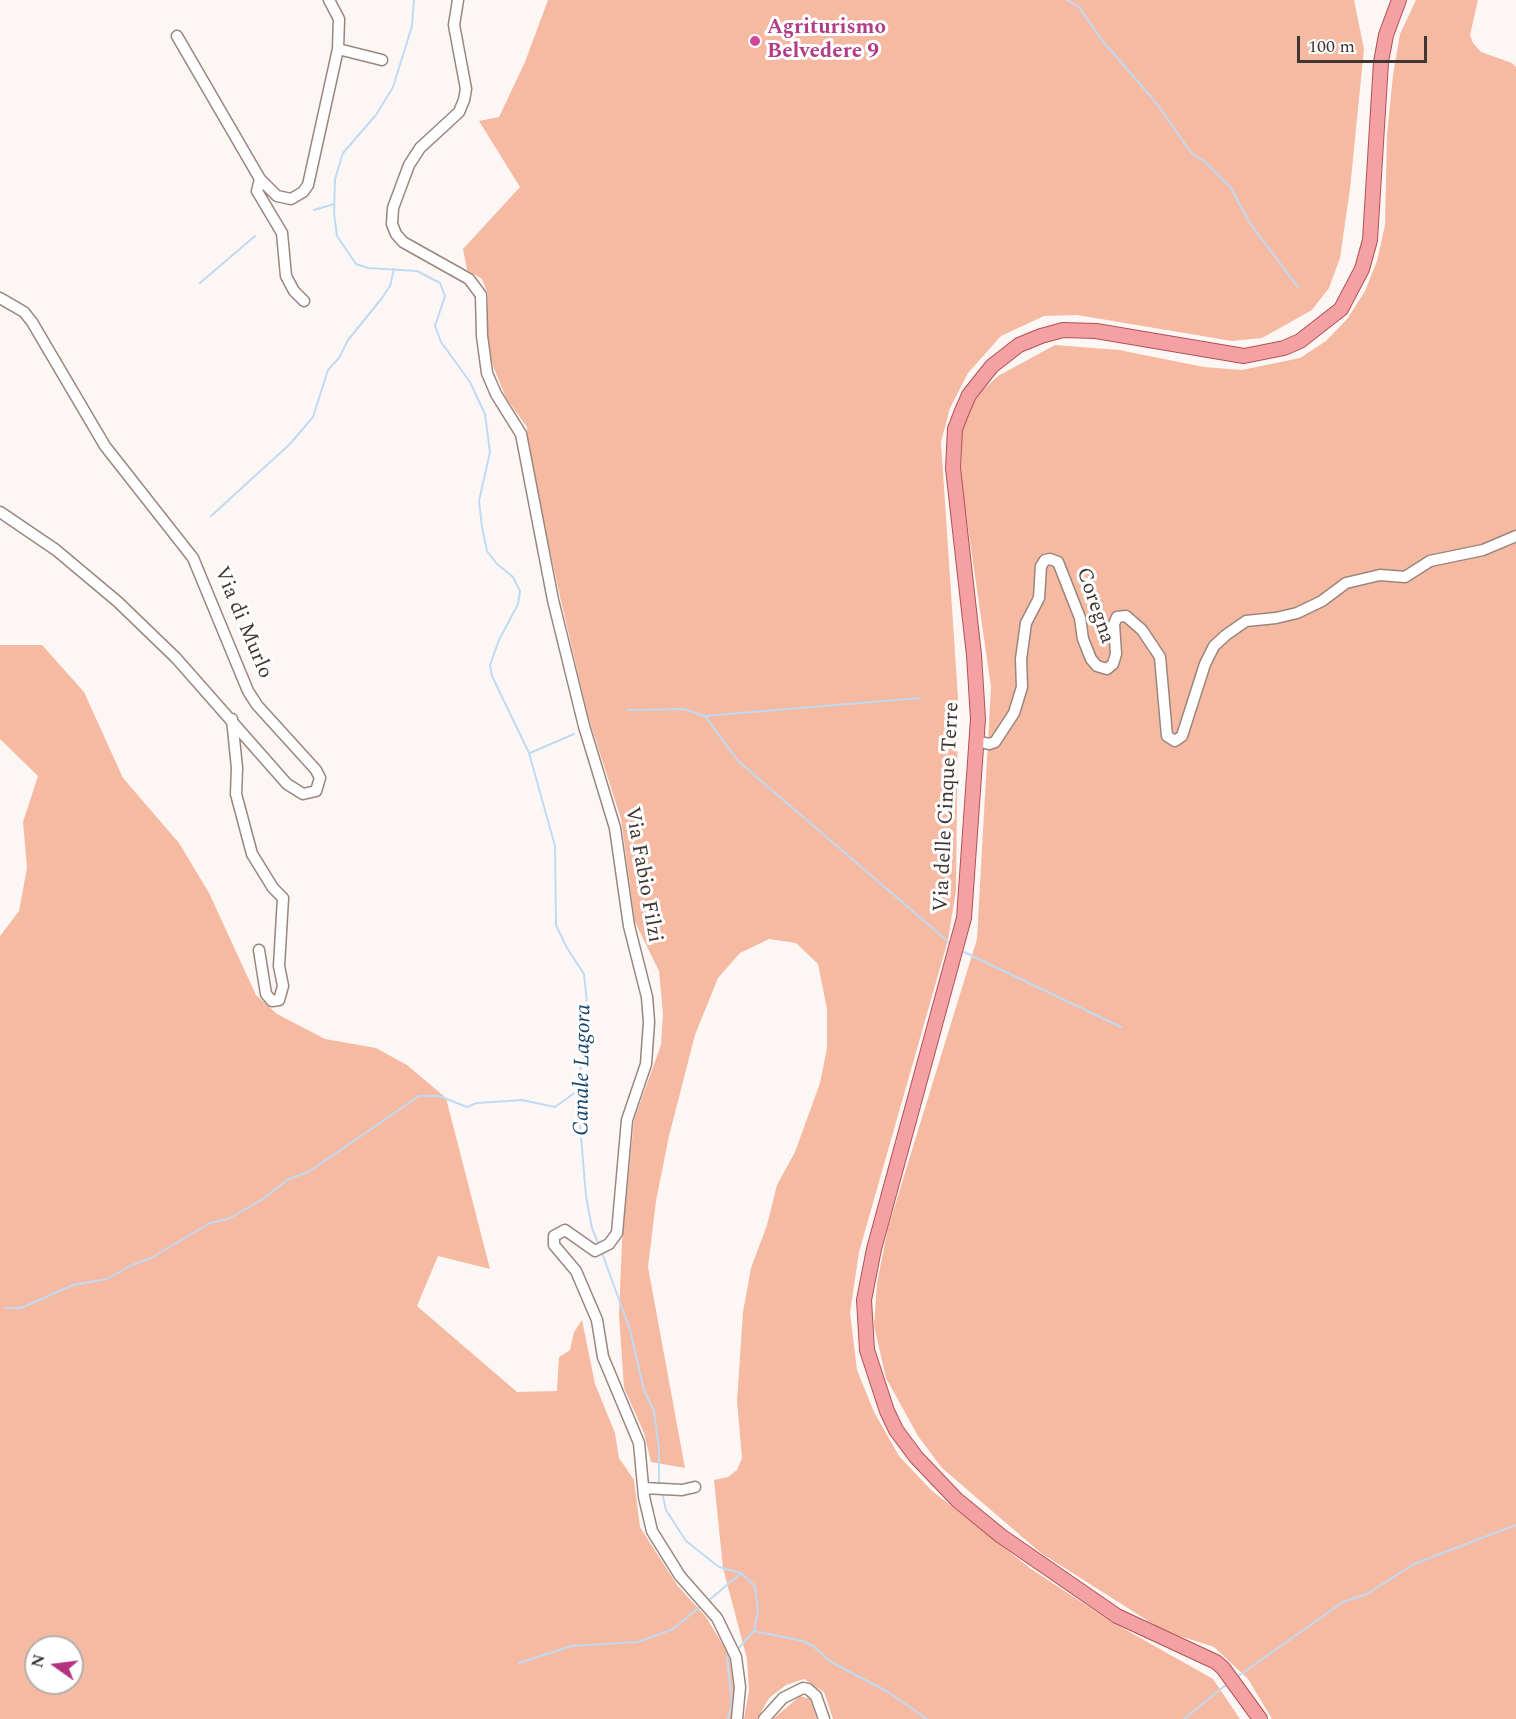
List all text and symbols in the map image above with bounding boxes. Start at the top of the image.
place label: Agriturismo Belvedere 9 [767,16,886,66]
scale bar [1300,24,1430,62]
text: 100 m [1308,33,1355,60]
marker: Agriturismo Belvedere 9 [748,34,762,48]
street label: Via di Murlo [207,563,277,683]
street label: Coregna [1069,565,1119,647]
street label: Via delle Cinque Terre [930,701,966,913]
street label: Via Fabio Filzi [618,805,666,945]
water label: Canale Lagora [570,1004,598,1136]
north arrow [24,1635,84,1695]
text: N [25,1652,52,1670]

